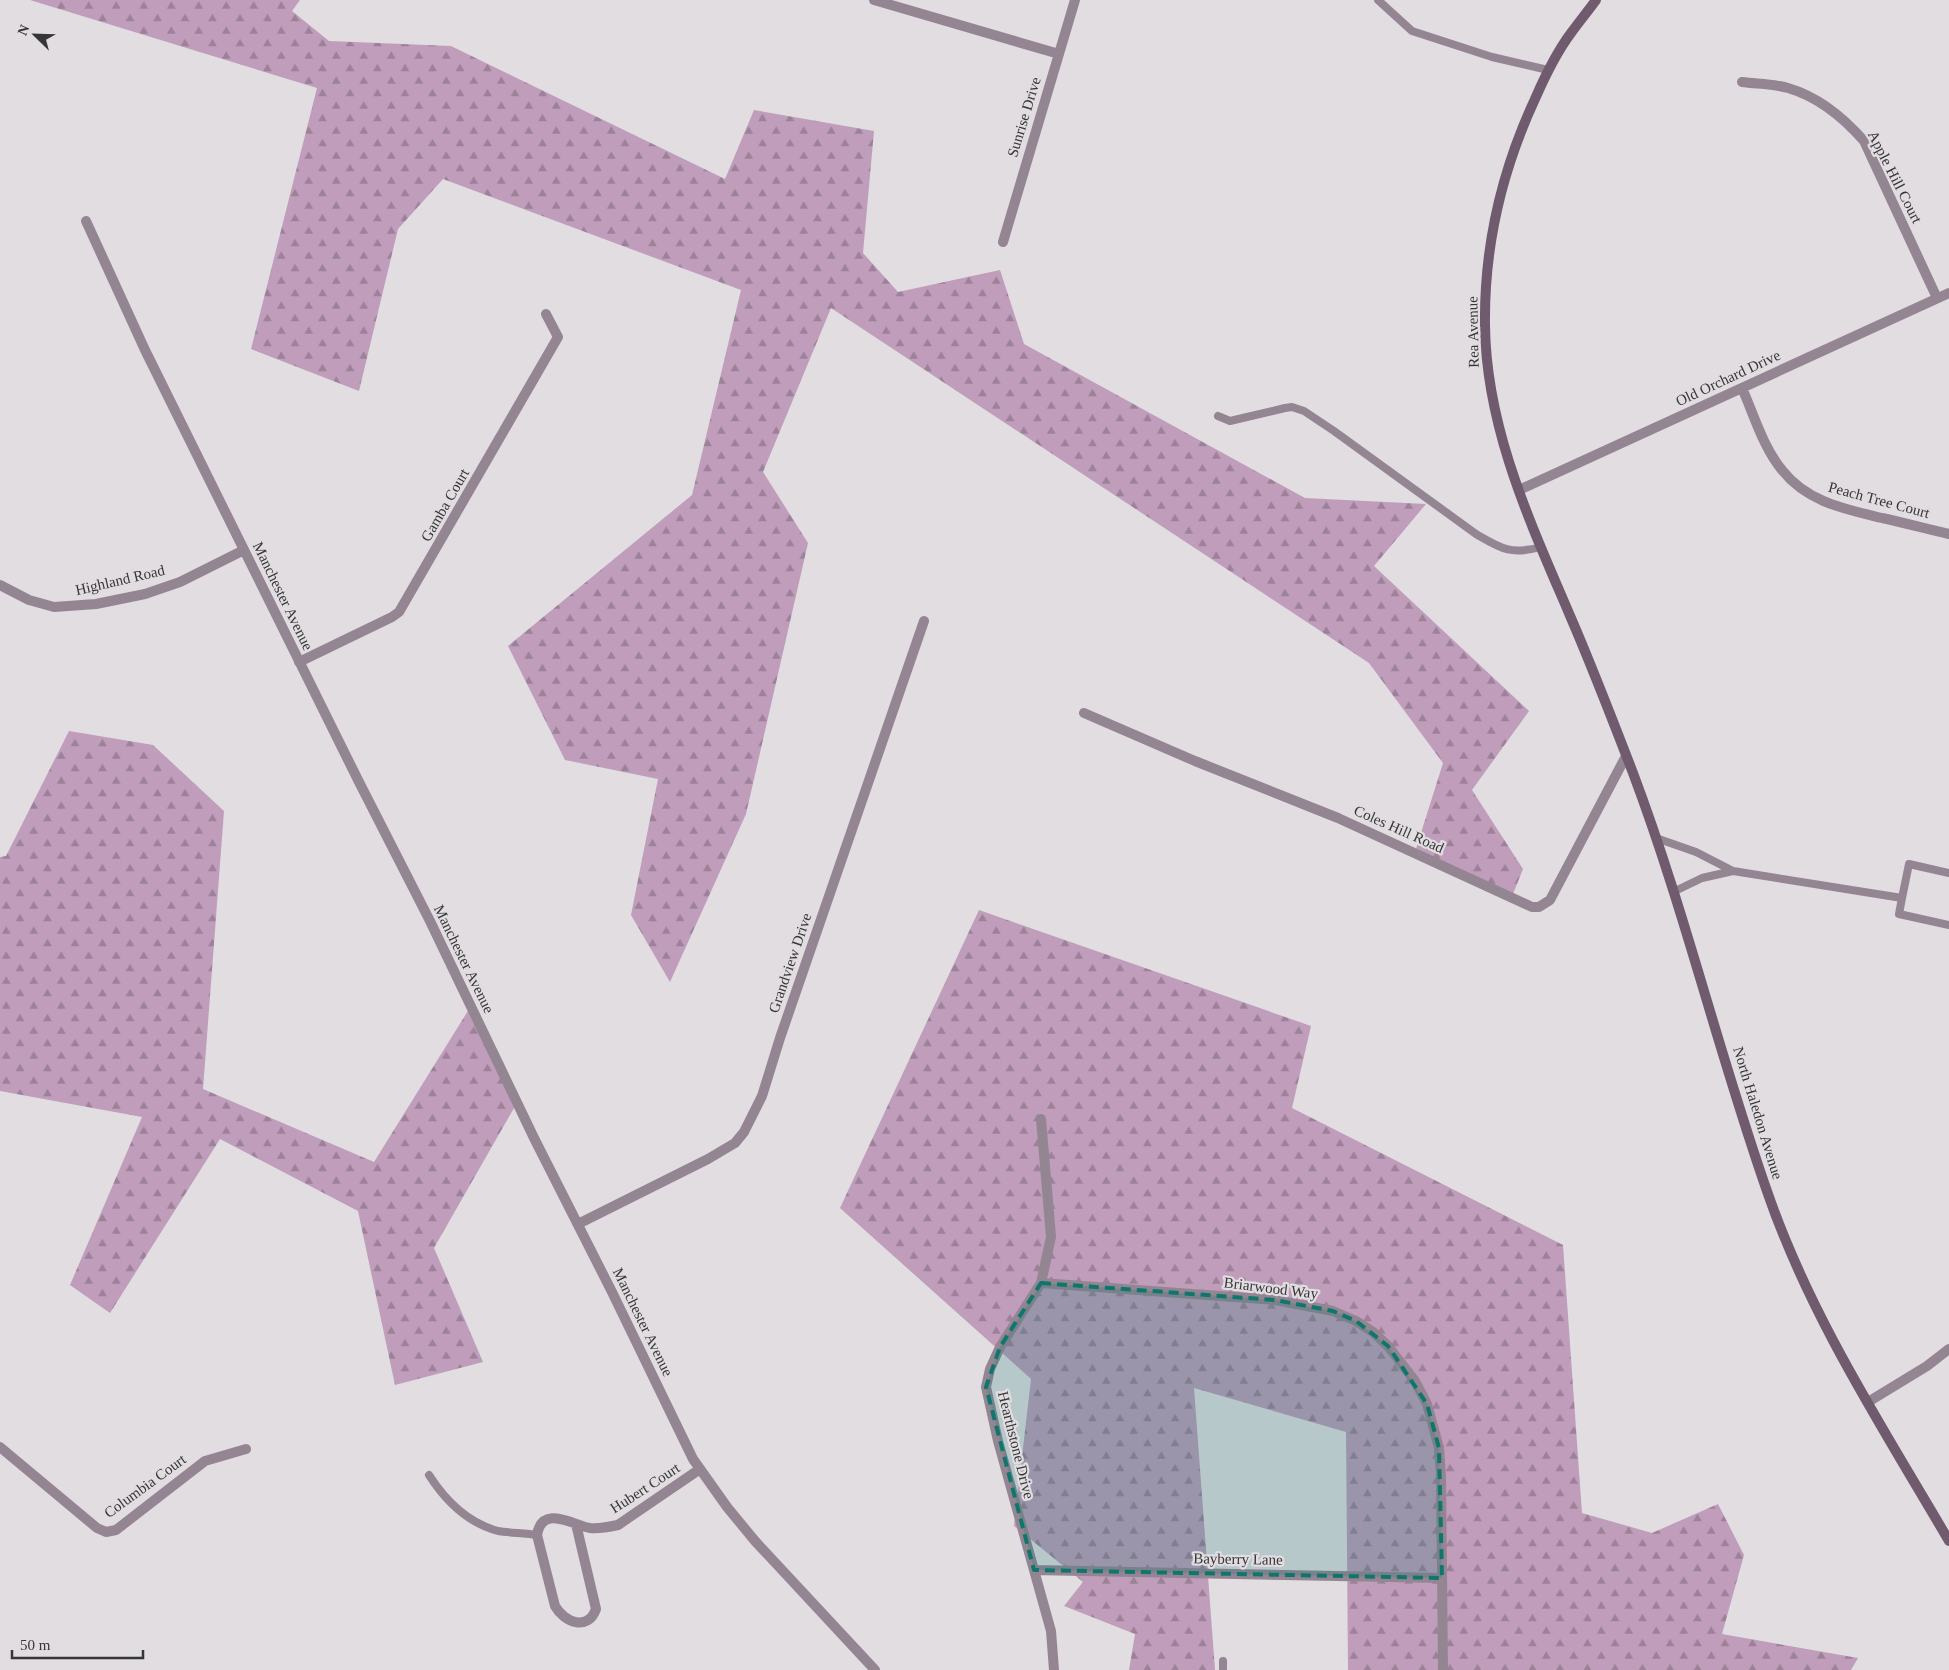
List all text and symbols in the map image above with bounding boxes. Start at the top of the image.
north arrow [10,10,60,60]
text: N [15,23,32,38]
street label: Sunrise Drive [1004,75,1044,159]
street label: Apple Hill Court [1865,128,1926,227]
street label: Rea Avenue [1464,296,1482,368]
street label: Old Orchard Drive [1673,347,1783,409]
street label: Gamba Court [418,465,473,544]
street label: Peach Tree Court [1827,479,1932,521]
street label: Manchester Avenue [250,539,316,653]
street label: Highland Road [74,562,167,598]
street label: Coles Hill Road [1352,802,1447,856]
street label: Manchester Avenue [431,902,497,1016]
street label: Grandview Drive [765,911,815,1015]
street label: North Haledon Avenue [1730,1045,1786,1182]
street label: Manchester Avenue [610,1265,676,1379]
street label: Briarwood Way [1223,1274,1319,1302]
street label: Hearthstone Drive [995,1390,1037,1501]
street label: Columbia Court [101,1451,190,1521]
street label: Hubert Court [607,1459,683,1516]
street label: Bayberry Lane [1193,1550,1283,1568]
scale bar [12,1628,144,1660]
text: 50 m [20,1637,51,1653]

